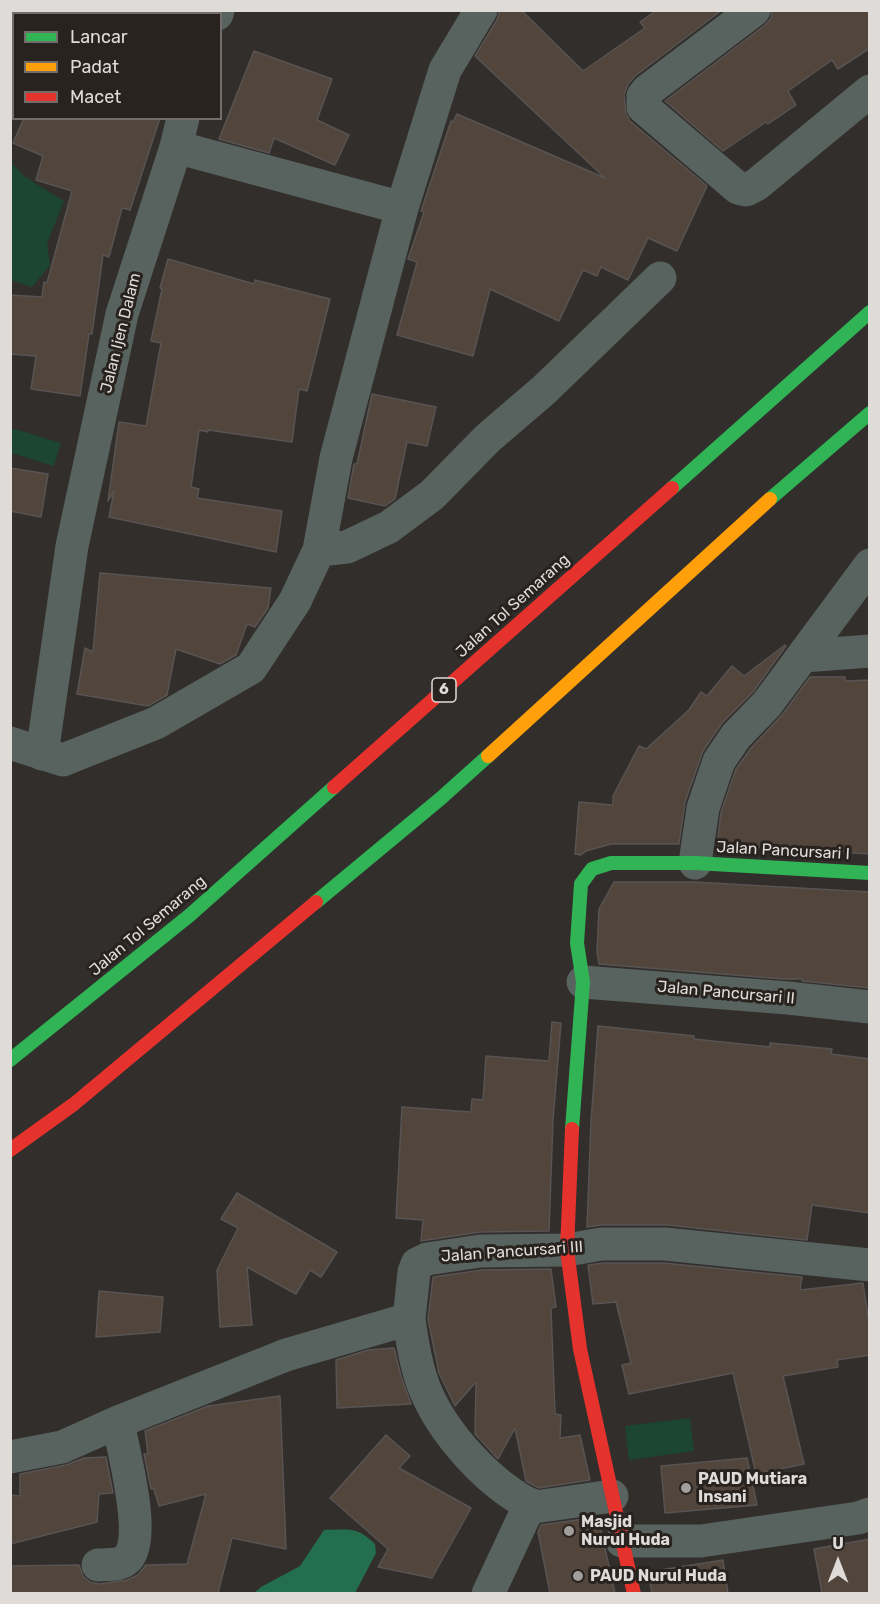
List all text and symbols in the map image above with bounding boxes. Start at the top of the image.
legend [12,12,222,120]
text: Lancar [70,26,128,48]
text: Padat [70,56,119,78]
text: Macet [70,86,121,108]
street label: Jalan Ijen Dalam [97,271,145,395]
street label: Jalan Tol Semarang [452,550,574,662]
road number: 6 [432,678,456,702]
street label: Jalan Pancursari I [716,838,850,864]
street label: Jalan Tol Semarang [86,872,210,980]
street label: Jalan Pancursari II [656,977,796,1009]
street label: Jalan Pancursari III [440,1237,584,1267]
place label: PAUD Mutiara Insani [698,1469,807,1507]
marker: PAUD Mutiara Insani [679,1481,693,1495]
place label: Masjid Nurul Huda [581,1512,670,1550]
marker: Masjid Nurul Huda [562,1524,576,1538]
north arrow [808,1532,868,1592]
text: U [832,1534,844,1553]
place label: PAUD Nurul Huda [590,1566,727,1586]
marker: PAUD Nurul Huda [571,1569,585,1583]

